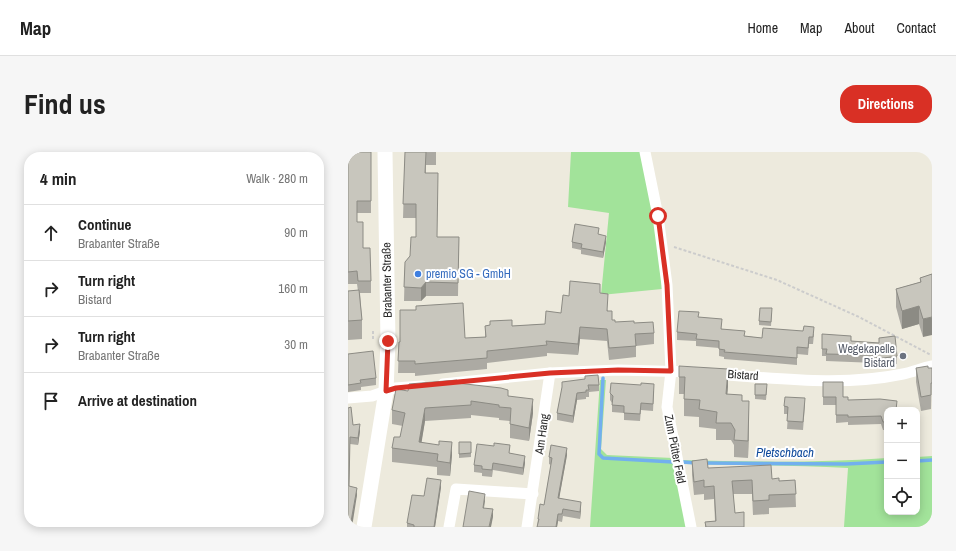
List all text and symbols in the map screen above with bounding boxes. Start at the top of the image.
text: Map [20,15,51,41]
text: Home [747,19,778,37]
text: Map [800,19,822,37]
text: About [844,19,874,37]
text: Contact [896,19,936,37]
text: Find us [24,85,106,123]
button: Directions [840,85,932,123]
text: 4 min [40,167,76,190]
text: Walk · 280 m [246,170,308,187]
route start [649,207,667,225]
text: Continue [78,214,131,235]
icon: ahead [40,222,62,244]
text: 90 m [284,224,308,241]
text: Brabanter Straße [78,235,160,252]
street label: Brabanter Straße [378,242,396,318]
place label: premio SG - GmbH [426,266,511,282]
marker: premio SG - GmbH [413,269,423,279]
text: Turn right [78,270,135,291]
icon: right [40,278,62,300]
text: 160 m [278,280,308,297]
text: Bistard [78,291,112,308]
text: Turn right [78,326,135,347]
route end [379,332,397,350]
icon: right [40,334,62,356]
text: 30 m [284,336,308,353]
place label: Wegekapelle Bistard [838,341,895,371]
text: Brabanter Straße [78,347,160,364]
marker: Wegekapelle Bistard [898,351,908,361]
street label: Bistard [727,366,759,384]
icon: arrive [40,390,62,412]
text: Arrive at destination [78,390,197,411]
map controls [884,407,920,515]
button: + [884,407,920,443]
street label: Am Hang [531,412,553,456]
street label: Zum Pütter Feld [660,413,690,485]
button: − [884,443,920,479]
water label: Pletschbach [756,444,814,461]
button: locate [884,479,920,515]

